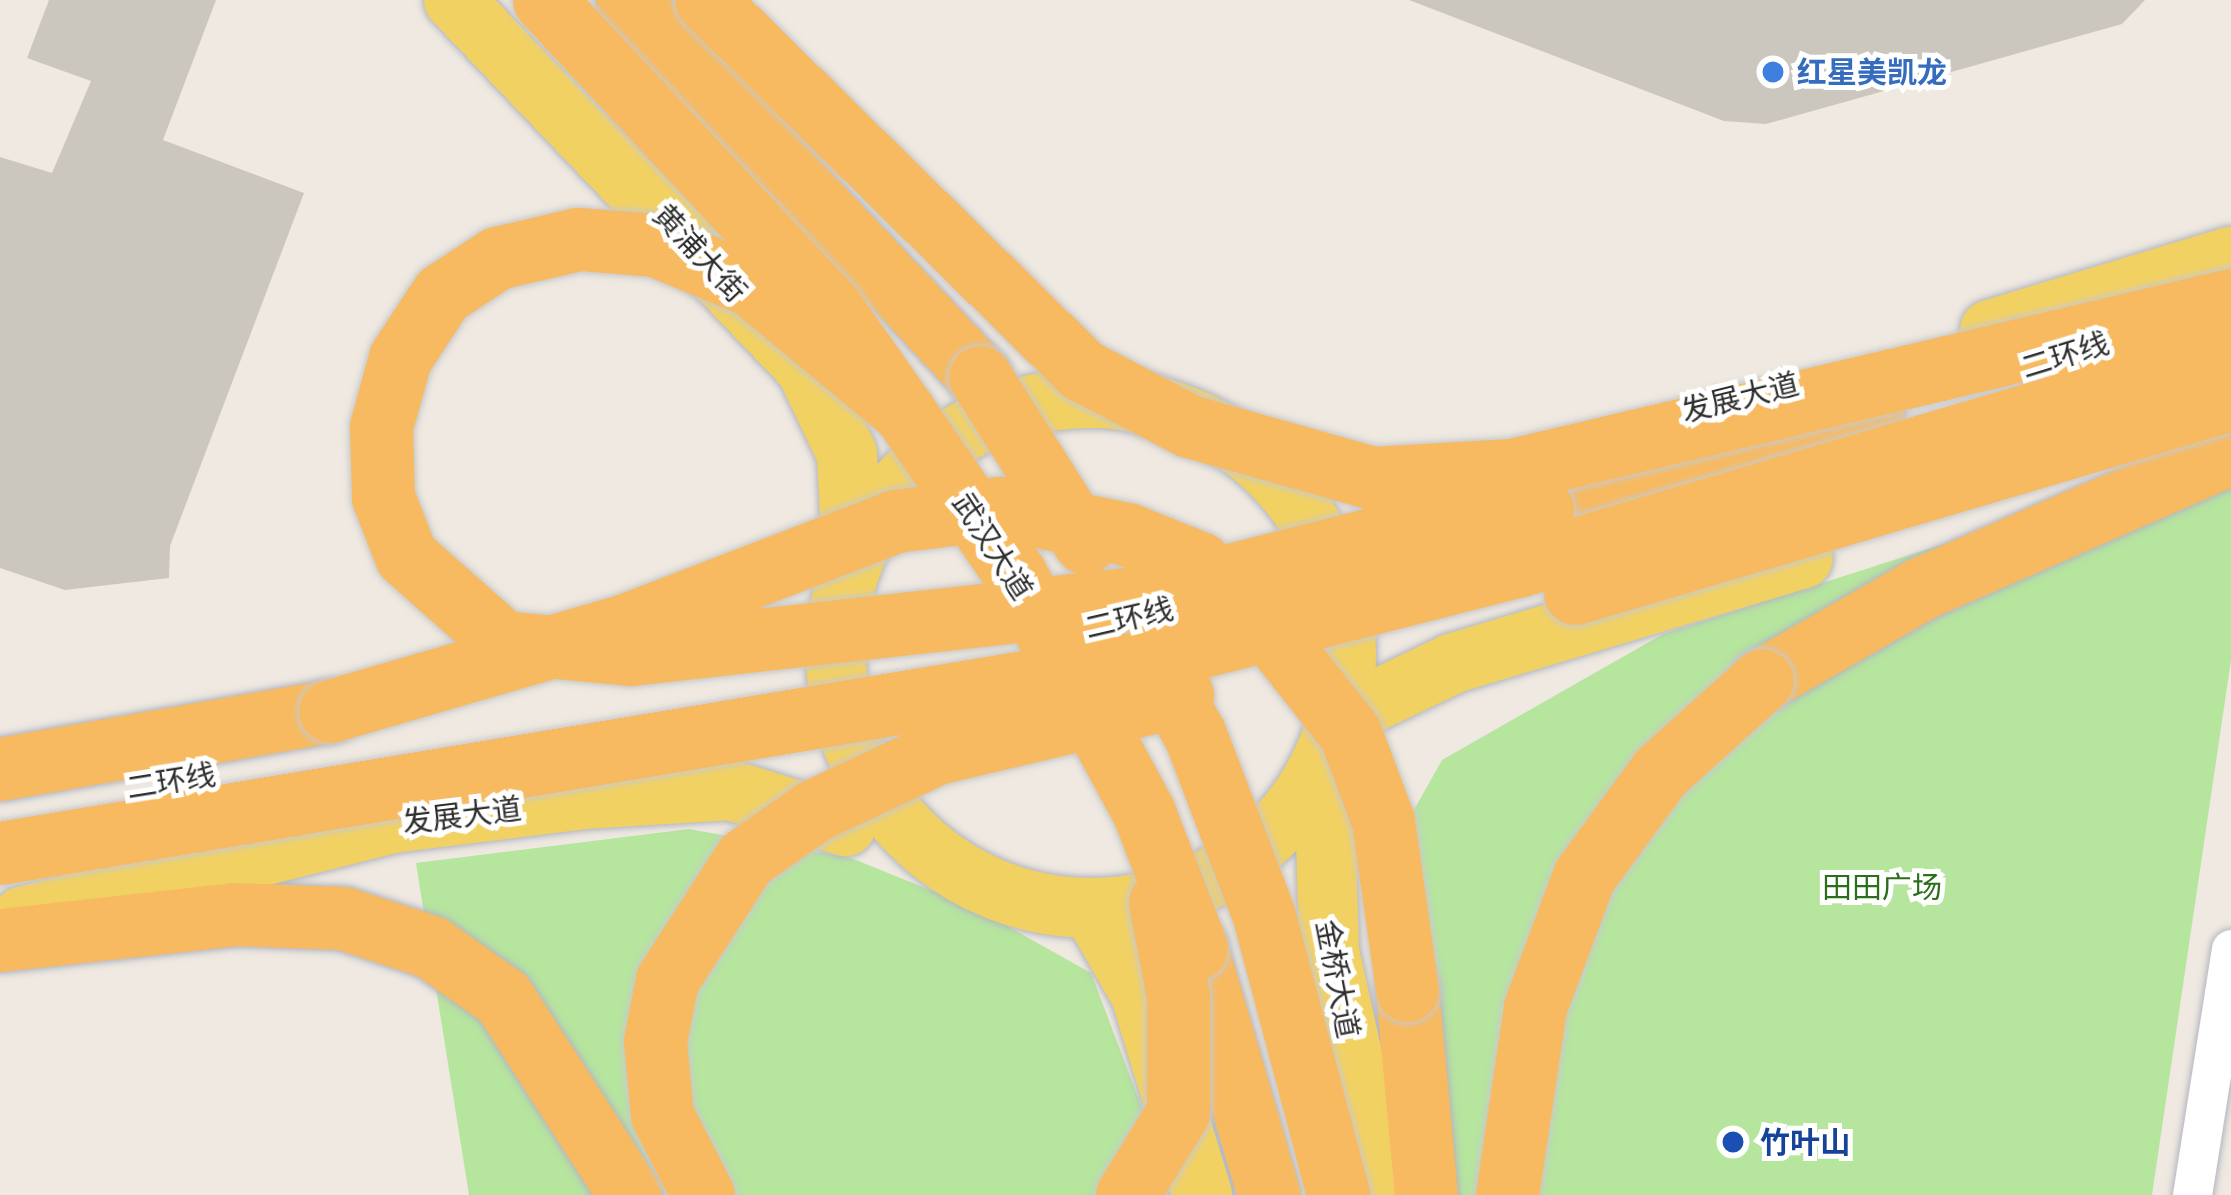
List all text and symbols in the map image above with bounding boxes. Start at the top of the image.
place label: 红星美凯龙 [1797,54,1947,90]
marker: 红星美凯龙 [1760,59,1786,85]
street label: 黄浦大街 [646,197,754,309]
street label: 二环线 [2017,325,2113,385]
street label: 发展大道 [1677,365,1803,429]
street label: 武汉大道 [945,486,1041,606]
street label: 二环线 [1081,590,1177,646]
street label: 二环线 [124,756,218,806]
street label: 发展大道 [400,790,524,840]
park label: 田田广场 [1822,869,1942,905]
street label: 金桥大道 [1309,917,1367,1041]
place label: 竹叶山 [1760,1124,1850,1160]
marker: 竹叶山 [1717,1126,1749,1158]

